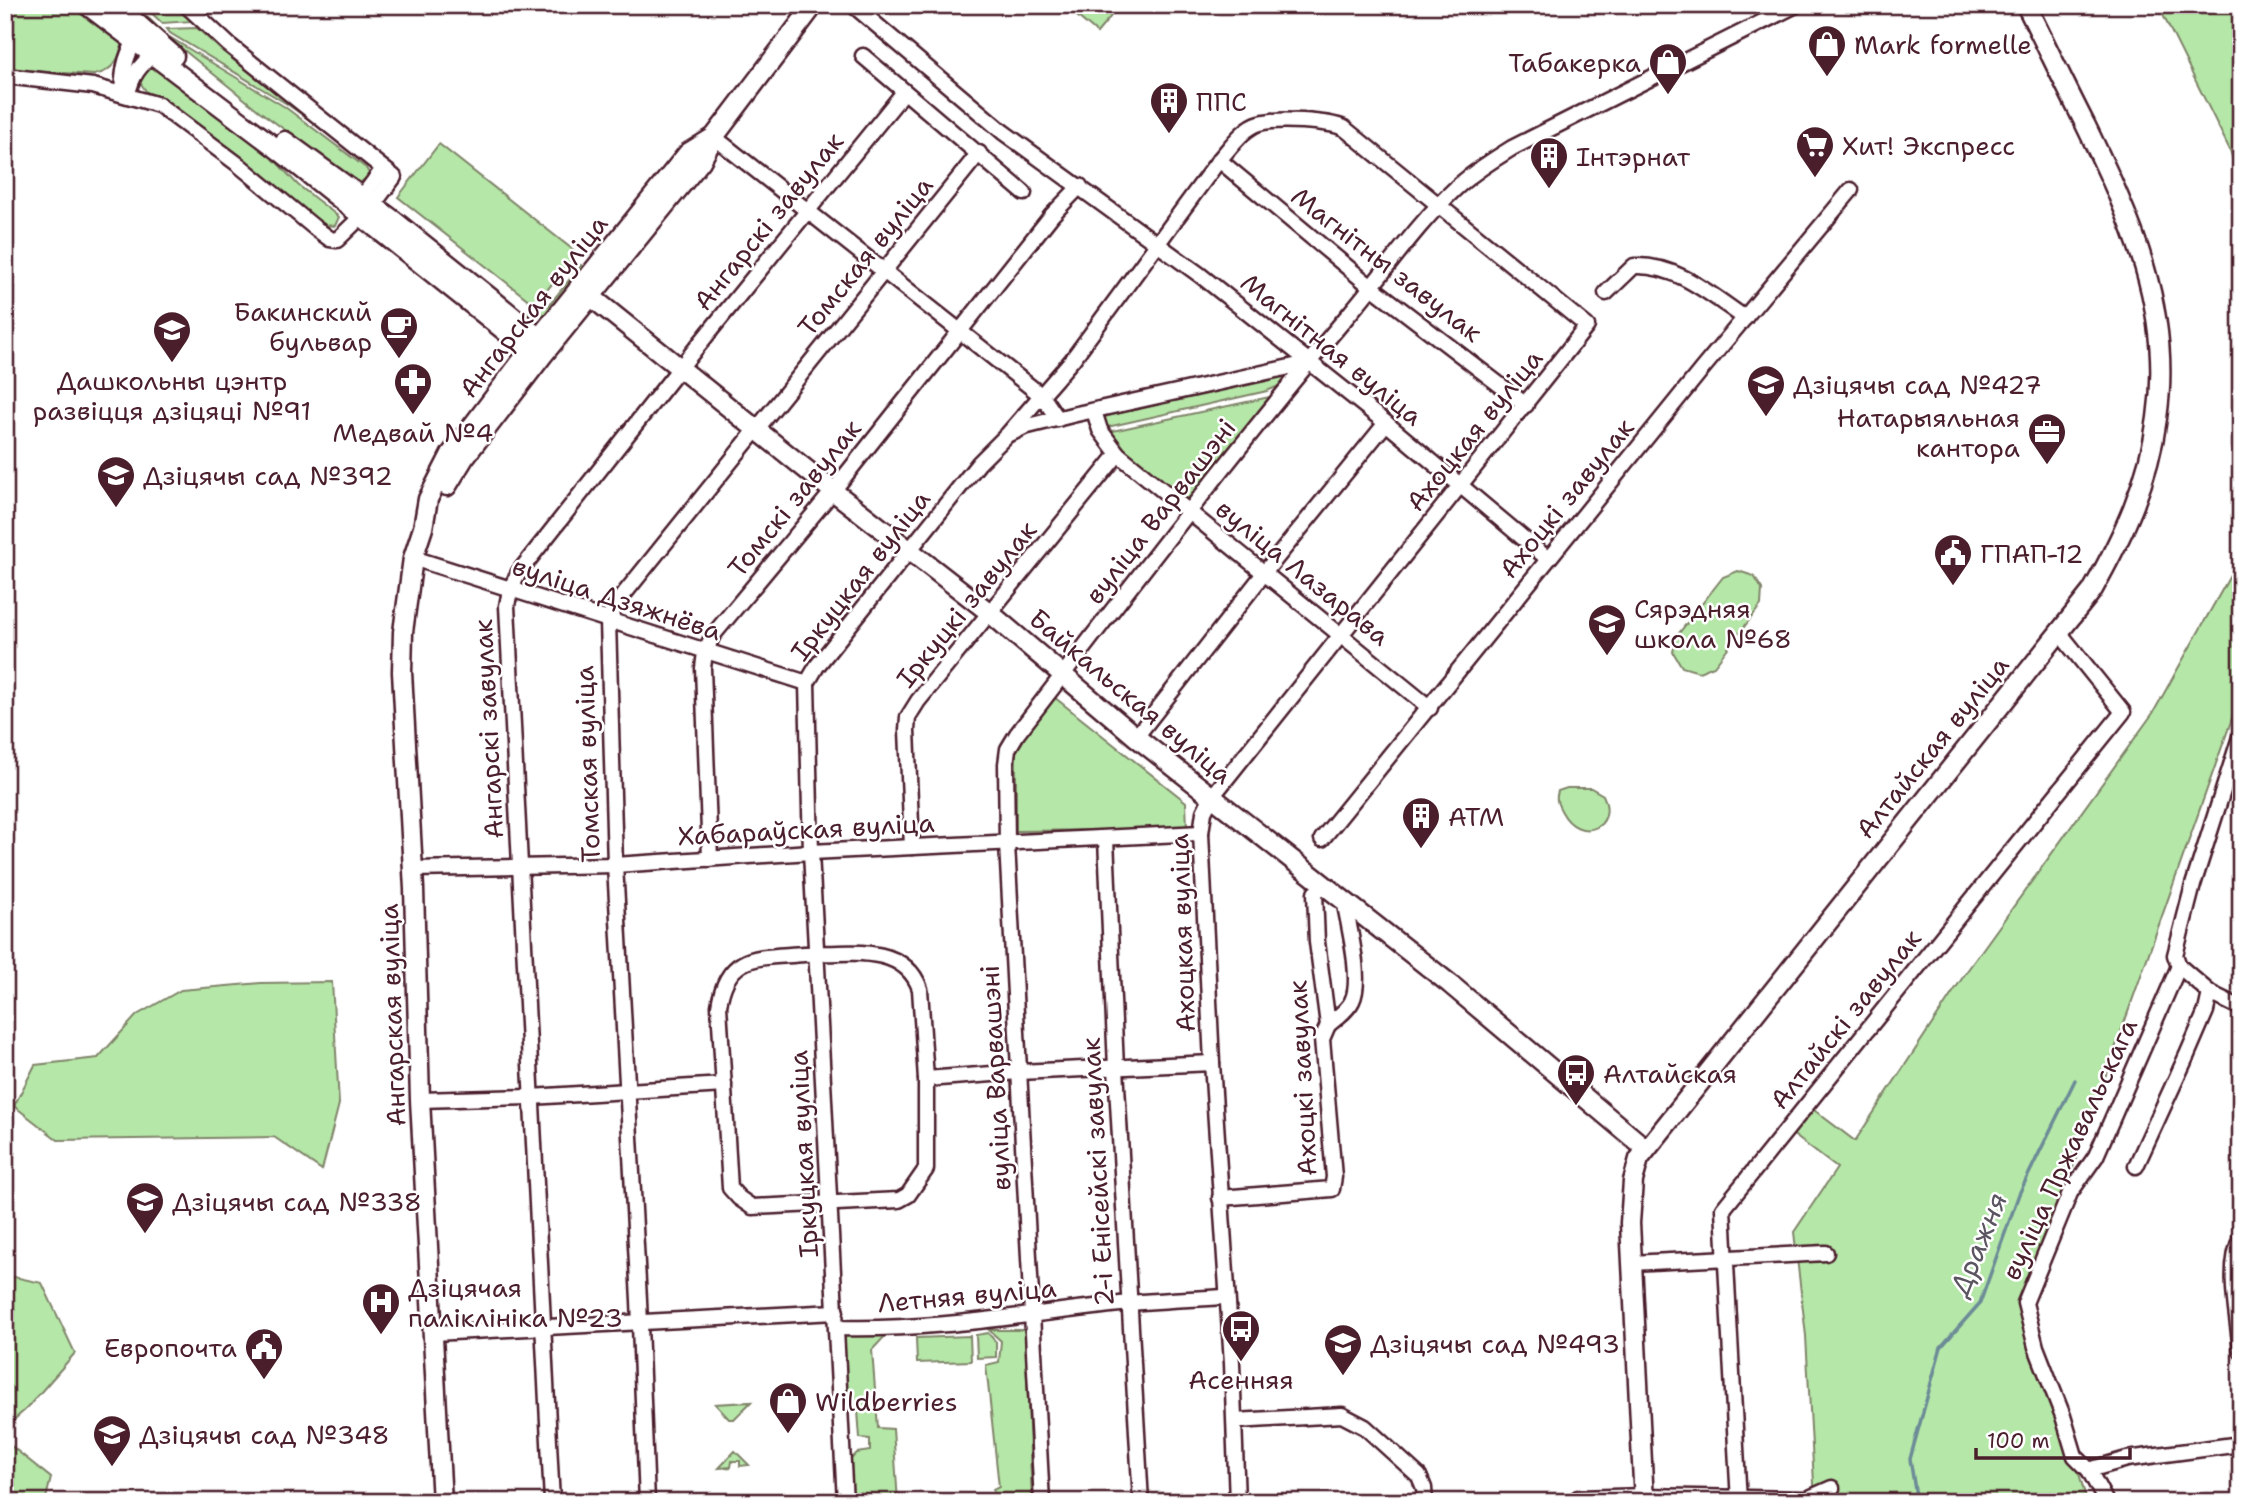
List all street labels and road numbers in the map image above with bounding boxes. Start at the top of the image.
street label: Ангарскі завулак [685,124,851,317]
street label: Томская вуліца [790,169,940,343]
street label: Магнітны завулак [1284,178,1490,350]
street label: Ангарская вуліца [451,207,615,405]
street label: Магнітная вуліца [1234,265,1430,433]
street label: Ахоцкая вуліца [1398,342,1550,518]
street label: вуліца Варвашэні [1077,411,1243,611]
street label: Ахоцкі завулак [1491,411,1641,585]
street label: Томскі завулак [719,412,869,584]
street label: Іркуцкая вуліца [782,482,938,668]
street label: вуліца Лазарава [1209,491,1397,653]
street label: Іркуцкі завулак [888,513,1044,695]
street label: вуліца Дзяжнёва [508,548,726,648]
street label: Байкальская вуліца [1022,601,1240,791]
street label: Ангарскі завулак [465,618,511,840]
street label: Алтайская вуліца [1848,648,2016,846]
street label: Томская вуліца [566,665,608,863]
street label: Хабараўская вуліца [677,805,935,853]
street label: Ахоцкая вуліца [1161,833,1203,1033]
street label: Ангарская вуліца [371,903,413,1127]
street label: Алтайскі завулак [1761,921,1929,1116]
street label: вуліца Варвашэні [972,964,1018,1192]
street label: Ахоцкі завулак [1279,979,1325,1177]
street label: вуліца Пржавальскага [1993,1013,2145,1285]
street label: 2-і Енісейскі завулак [1072,1036,1122,1307]
street label: Іркуцкая вуліца [780,1049,826,1259]
street label: Летняя вуліца [876,1270,1058,1320]

